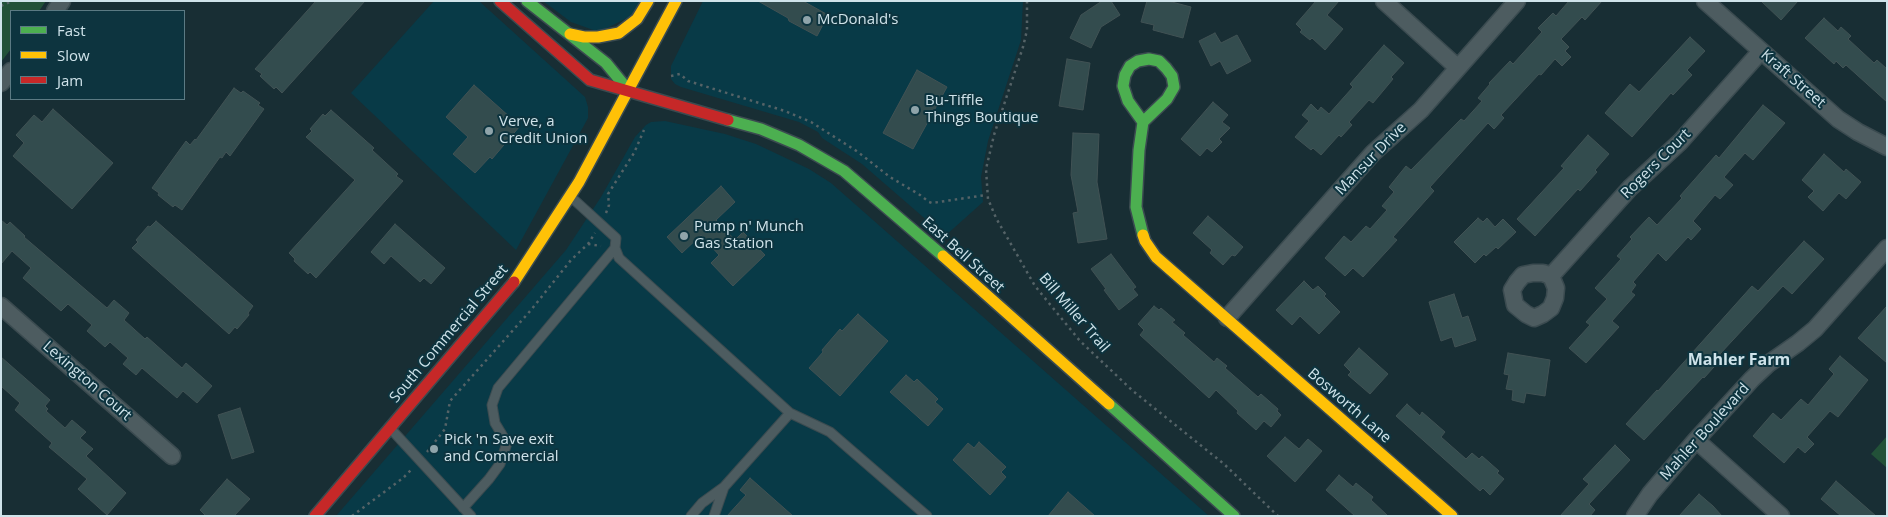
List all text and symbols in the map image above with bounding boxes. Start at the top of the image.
legend [10,10,185,100]
place label: McDonald's [817,11,899,29]
marker: McDonald's [801,14,813,26]
text: Fast [57,20,86,40]
text: Slow [57,45,90,65]
street label: Kraft Street [1757,46,1829,112]
text: Jam [57,70,83,90]
place label: Bu-Tiffle Things Boutique [925,92,1038,127]
marker: Bu-Tiffle Things Boutique [909,104,921,116]
place label: Verve, a Credit Union [499,113,587,148]
street label: Mansur Drive [1332,119,1410,199]
marker: Verve, a Credit Union [483,125,495,137]
street label: Rogers Court [1617,125,1695,203]
street label: East Bell Street [918,213,1008,297]
place label: Pump n' Munch Gas Station [694,218,804,253]
marker: Pump n' Munch Gas Station [678,230,690,242]
street label: South Commercial Street [386,261,512,407]
street label: Bill Miller Trail [1035,270,1113,356]
street label: Lexington Court [39,338,135,424]
district label: Mahler Farm [1688,350,1790,370]
street label: Bosworth Lane [1304,365,1394,447]
street label: Mahler Boulevard [1657,380,1753,484]
place label: Pick 'n Save exit and Commercial [444,431,558,466]
marker: Pick 'n Save exit and Commercial [428,443,440,455]

